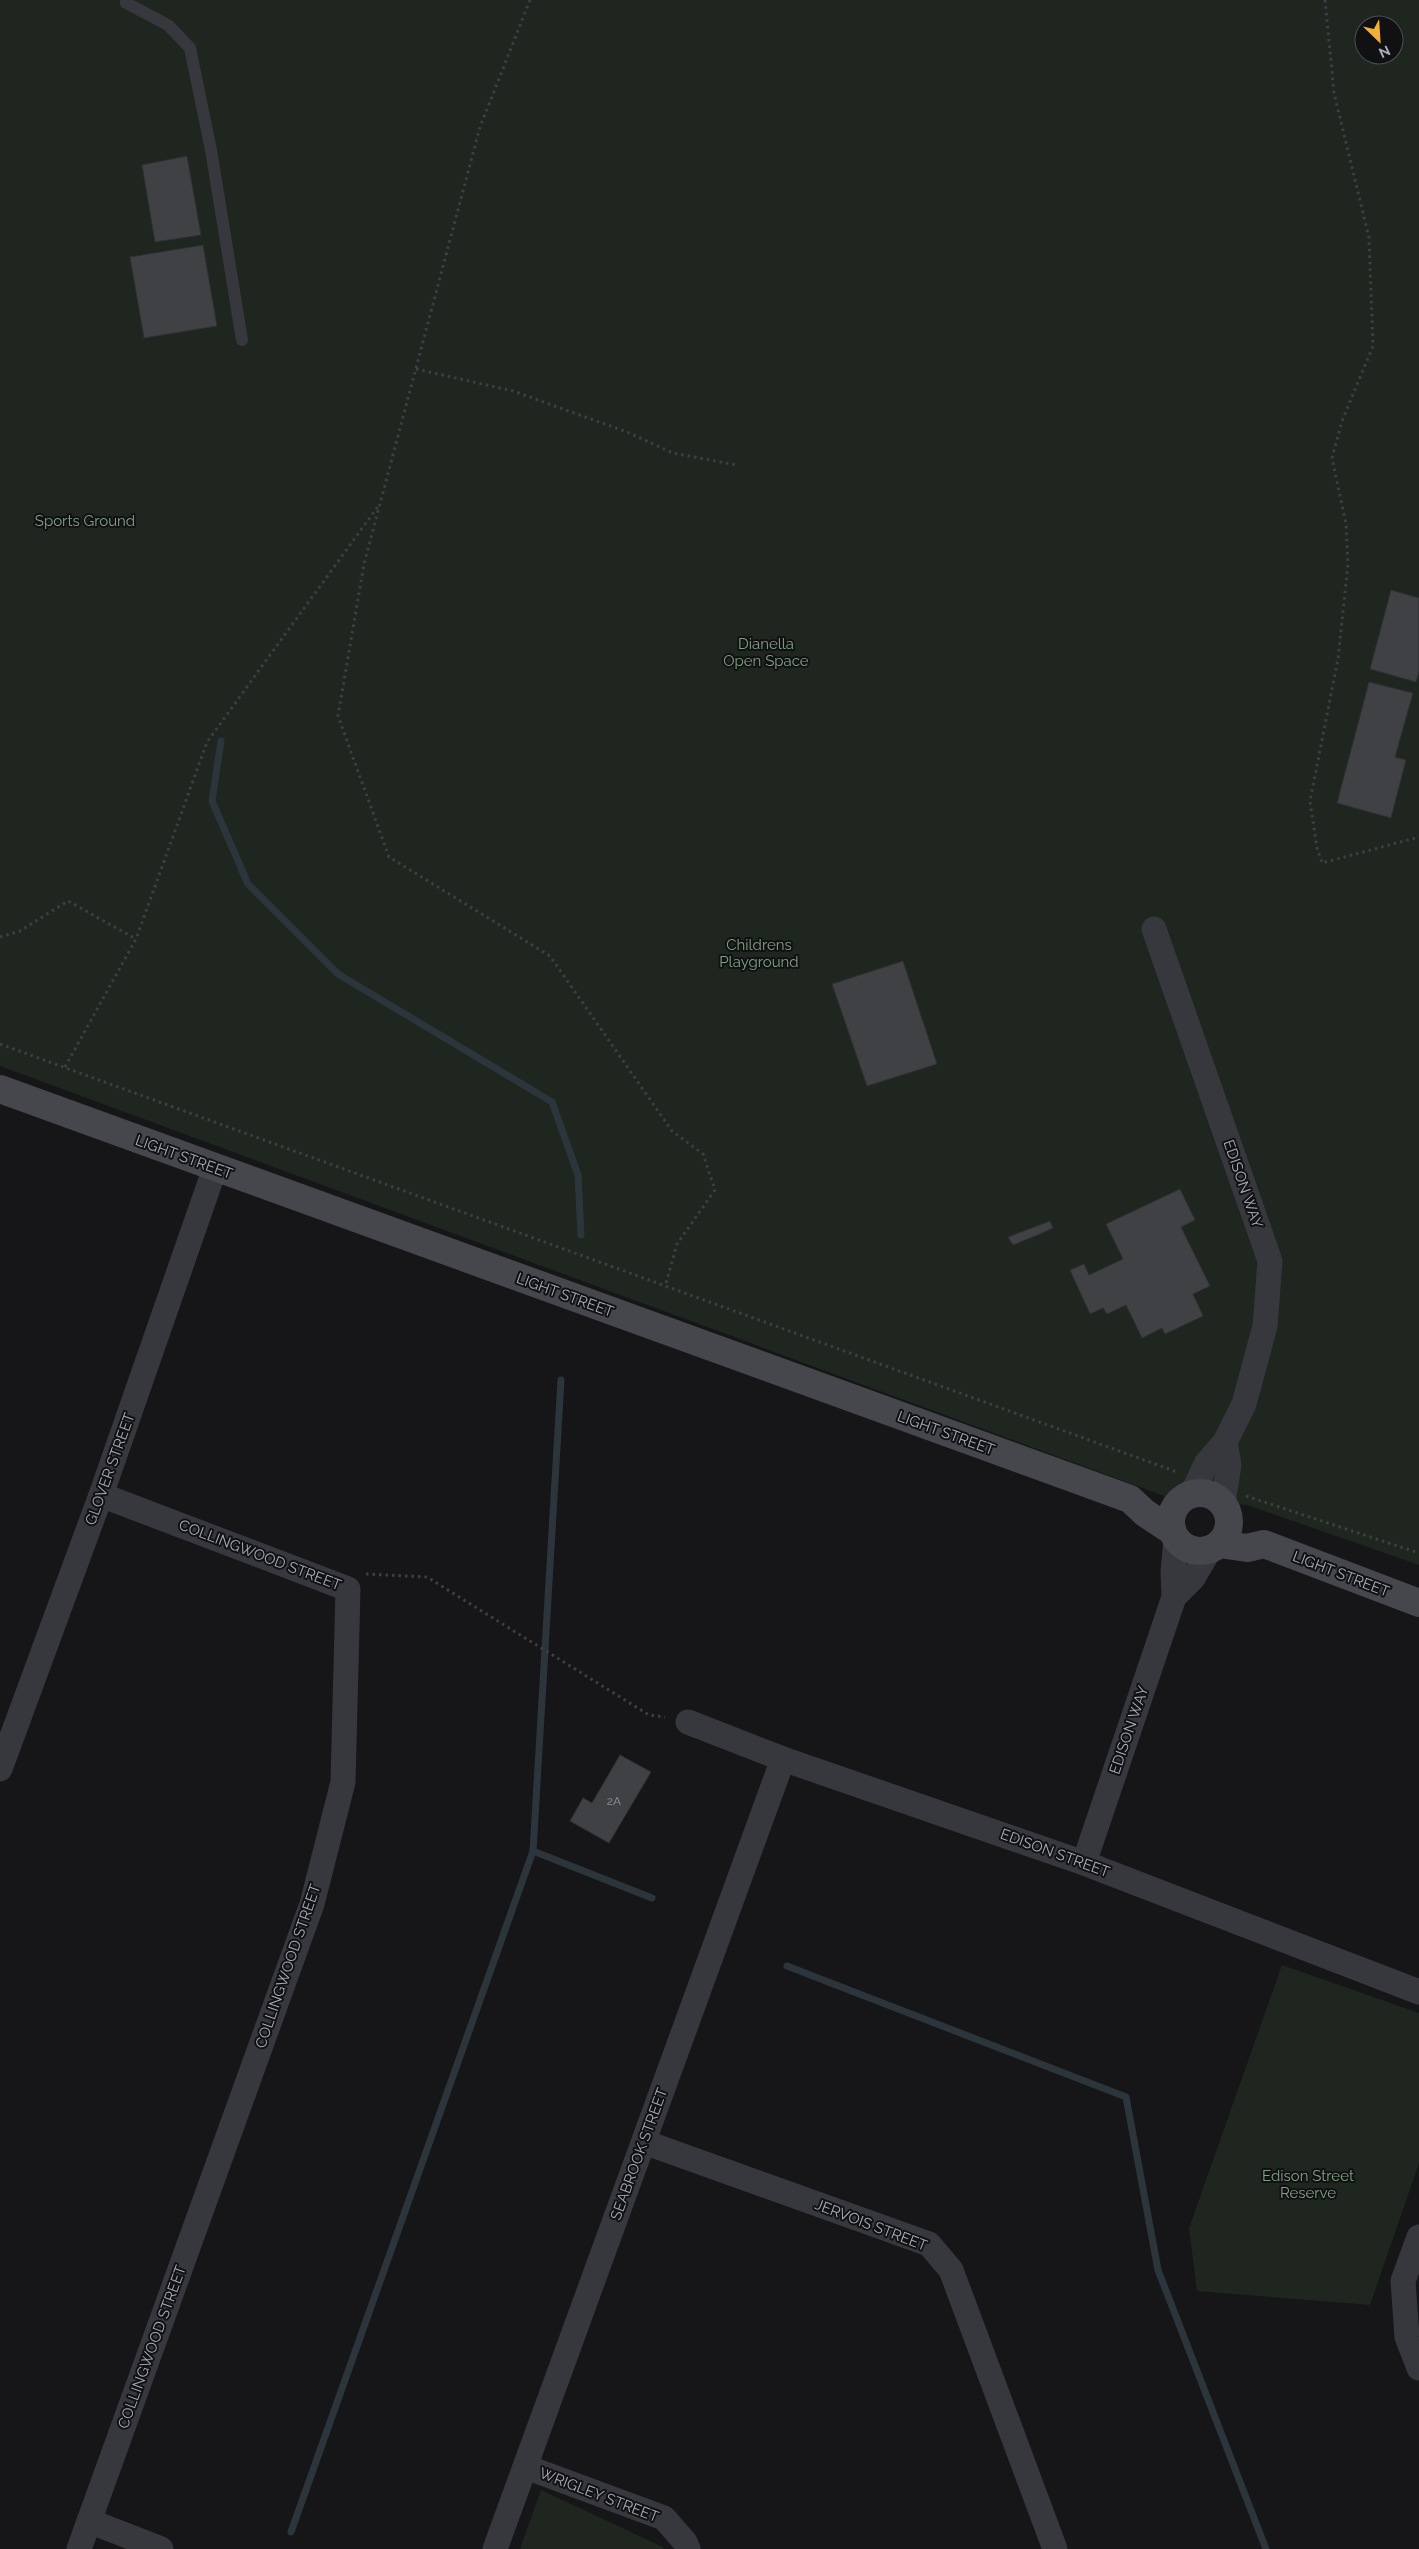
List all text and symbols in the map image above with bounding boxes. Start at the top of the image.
north arrow [1354,15,1404,65]
text: N [1376,42,1393,61]
park label: Sports Ground [35,512,135,530]
park label: Dianella Open Space [723,635,809,670]
park label: Childrens Playground [719,936,799,971]
street label: LIGHT STREET [133,1131,235,1183]
street label: EDISON WAY [1219,1137,1267,1231]
street label: LIGHT STREET [514,1269,616,1321]
street label: LIGHT STREET [895,1407,997,1459]
street label: GLOVER STREET [81,1410,139,1528]
street label: COLLINGWOOD STREET [176,1516,344,1594]
street label: LIGHT STREET [1290,1547,1392,1601]
street label: EDISON WAY [1105,1683,1153,1777]
house number: 2A [607,1794,621,1808]
street label: EDISON STREET [998,1825,1112,1881]
street label: COLLINGWOOD STREET [251,1882,325,2050]
street label: SEABROOK STREET [607,2085,671,2223]
park label: Edison Street Reserve [1262,2167,1354,2202]
street label: JERVOIS STREET [812,2195,930,2255]
street label: COLLINGWOOD STREET [114,2263,190,2431]
street label: WRIGLEY STREET [537,2464,661,2526]

